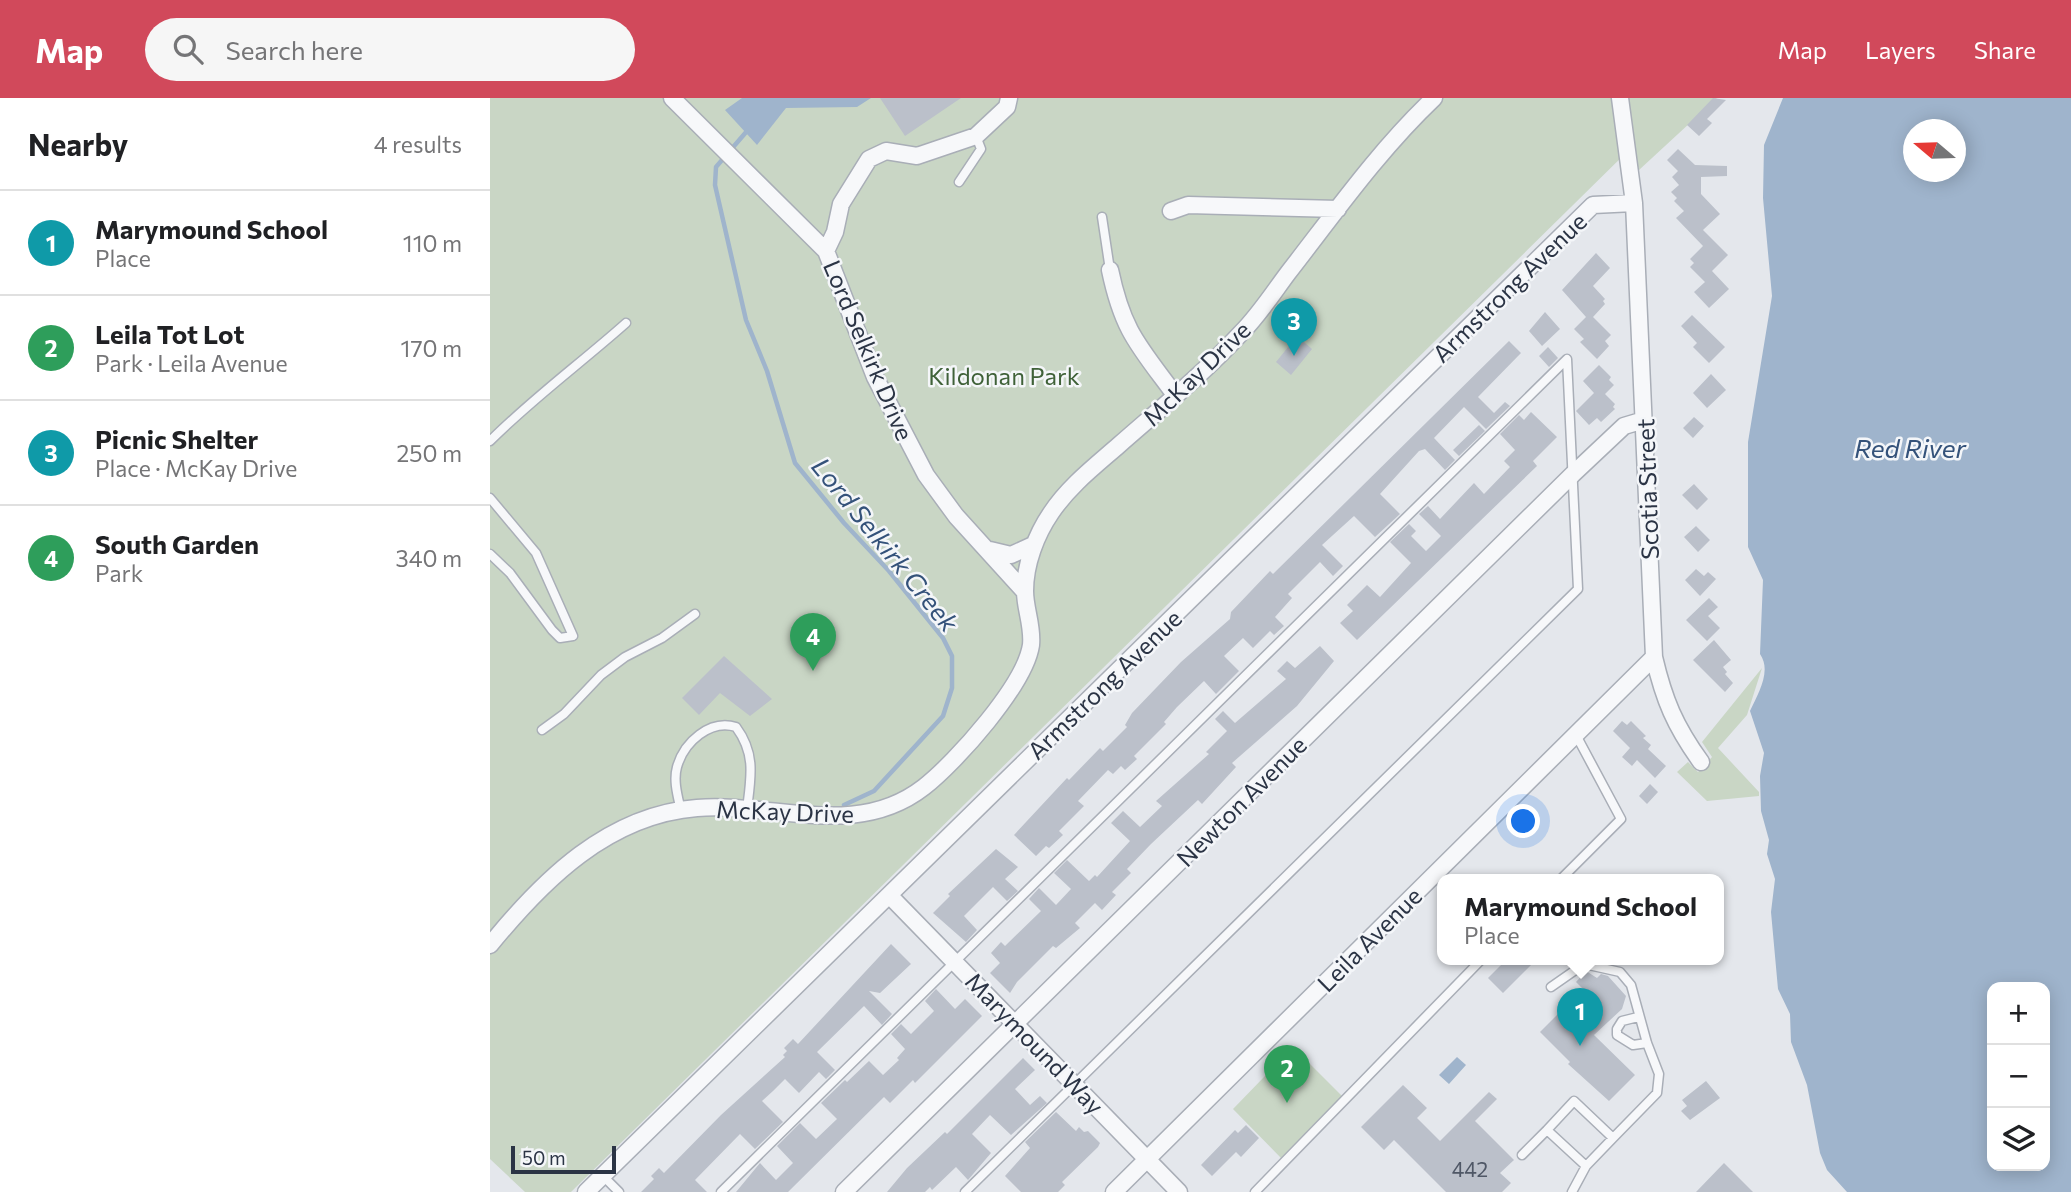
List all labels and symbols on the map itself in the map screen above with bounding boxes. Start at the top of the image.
north arrow [1903,119,1966,182]
street label: Armstrong Avenue [1426,206,1592,368]
street label: Lord Selkirk Drive [818,256,920,444]
pin: 3 [1271,298,1317,356]
street label: McKay Drive [1136,315,1256,431]
park label: Kildonan Park [928,361,1080,390]
street label: Scotia Street [1630,418,1664,560]
water label: Red River [1854,432,1967,463]
water label: Lord Selkirk Creek [806,451,966,638]
street label: Armstrong Avenue [1021,603,1187,765]
pin: 4 [790,613,836,671]
street label: Newton Avenue [1170,730,1312,872]
street label: McKay Drive [715,794,855,828]
your location [1506,804,1540,838]
street label: Leila Avenue [1311,881,1427,997]
street label: Marymound Way [960,966,1110,1120]
pin: 1 [1557,988,1603,1046]
pin: 2 [1264,1045,1310,1103]
scale bar [511,1143,616,1175]
house number: 442 [1452,1156,1488,1181]

